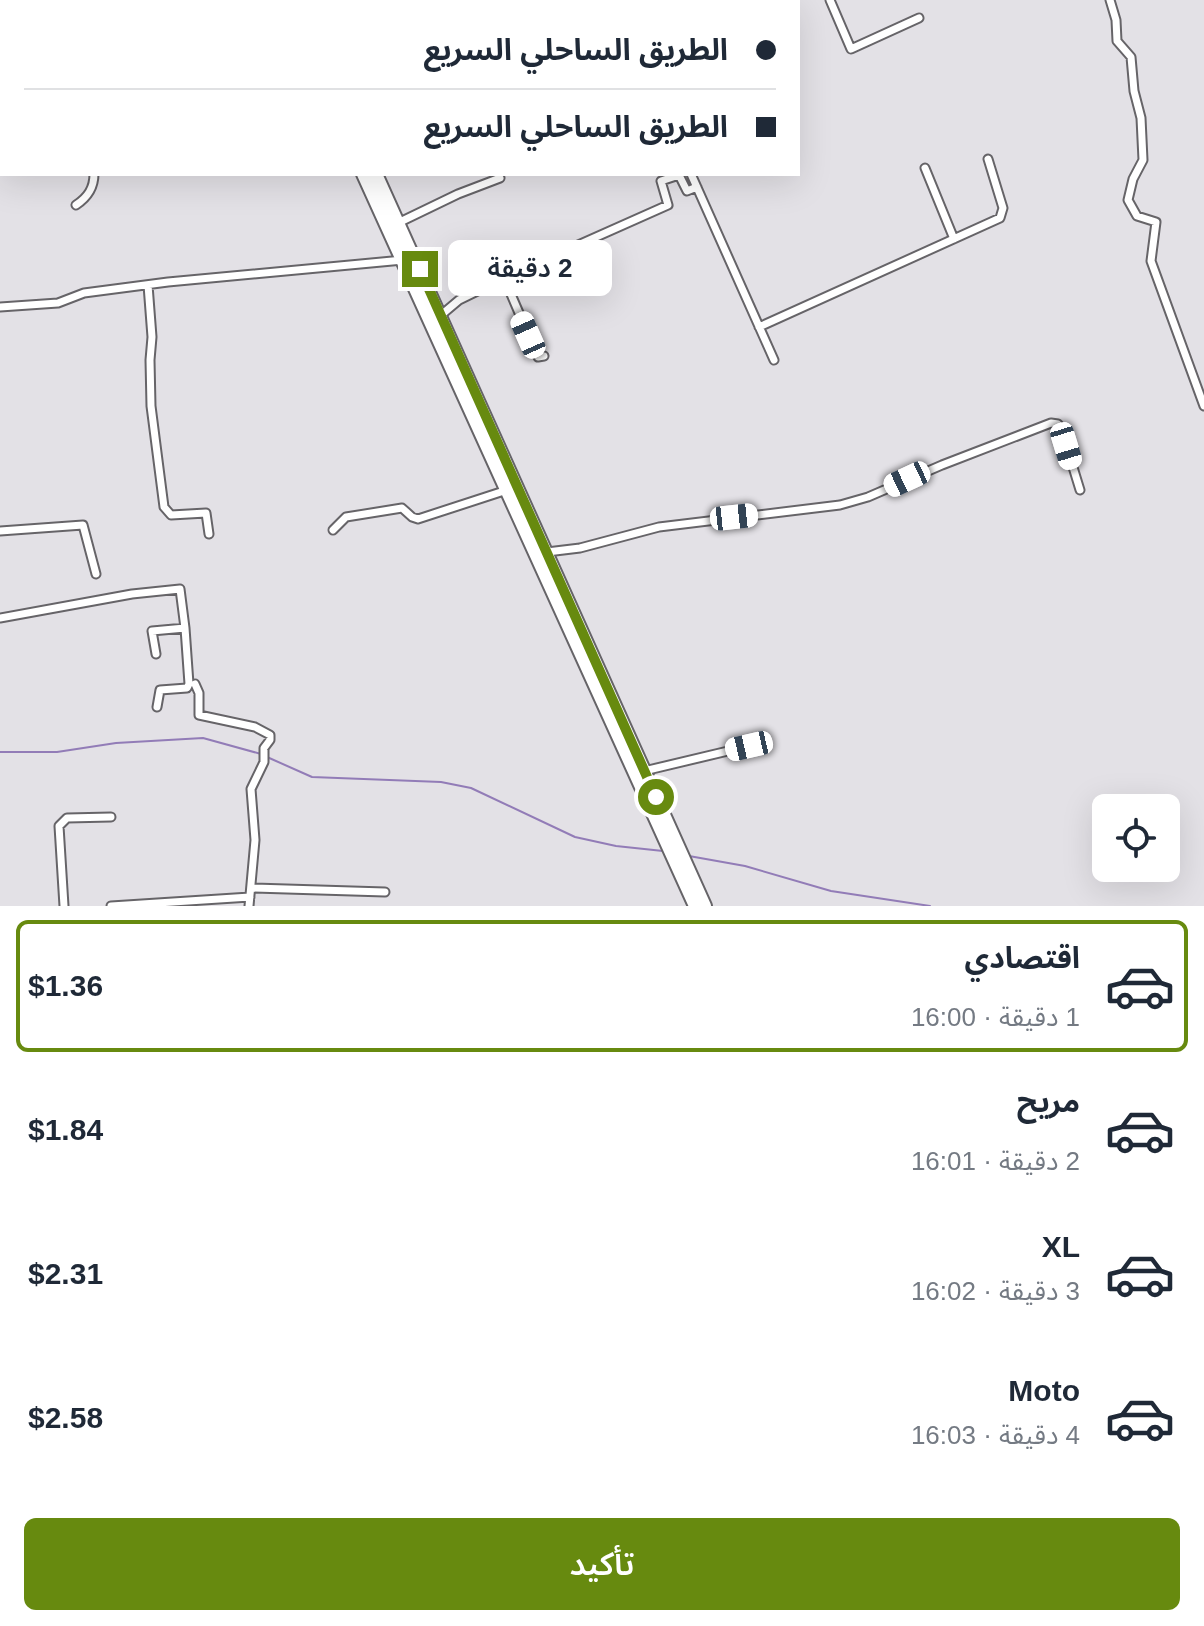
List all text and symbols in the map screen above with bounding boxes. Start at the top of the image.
text: الطريق الساحلي السريع [424,33,728,66]
text: الطريق الساحلي السريع [424,110,728,143]
callout: 2 دقيقة [448,241,612,297]
route end [402,251,438,287]
text: 2 دقيقة [488,253,572,283]
car [507,308,549,362]
car [1048,420,1084,472]
car [880,458,934,500]
car [709,503,759,531]
car [723,729,775,763]
route start [638,779,674,815]
map controls [1092,794,1180,882]
button: locate [1092,794,1180,882]
text: اقتصادي [965,941,1080,974]
icon: car [1104,950,1176,1022]
text: $1.36 [28,969,103,1002]
text: 1 دقيقة · 16:00 [911,1002,1080,1032]
text: مريح [1017,1085,1080,1118]
icon: car [1104,1094,1176,1166]
text: $1.84 [28,1113,103,1146]
text: 2 دقيقة · 16:01 [911,1146,1080,1176]
text: XL [1042,1230,1080,1263]
icon: car [1104,1238,1176,1310]
text: $2.31 [28,1257,103,1290]
text: 3 دقيقة · 16:02 [911,1276,1080,1306]
text: Moto [1008,1374,1080,1407]
icon: car [1104,1382,1176,1454]
text: $2.58 [28,1401,103,1434]
text: 4 دقيقة · 16:03 [911,1420,1080,1450]
button: تأكيد [24,1518,1180,1610]

